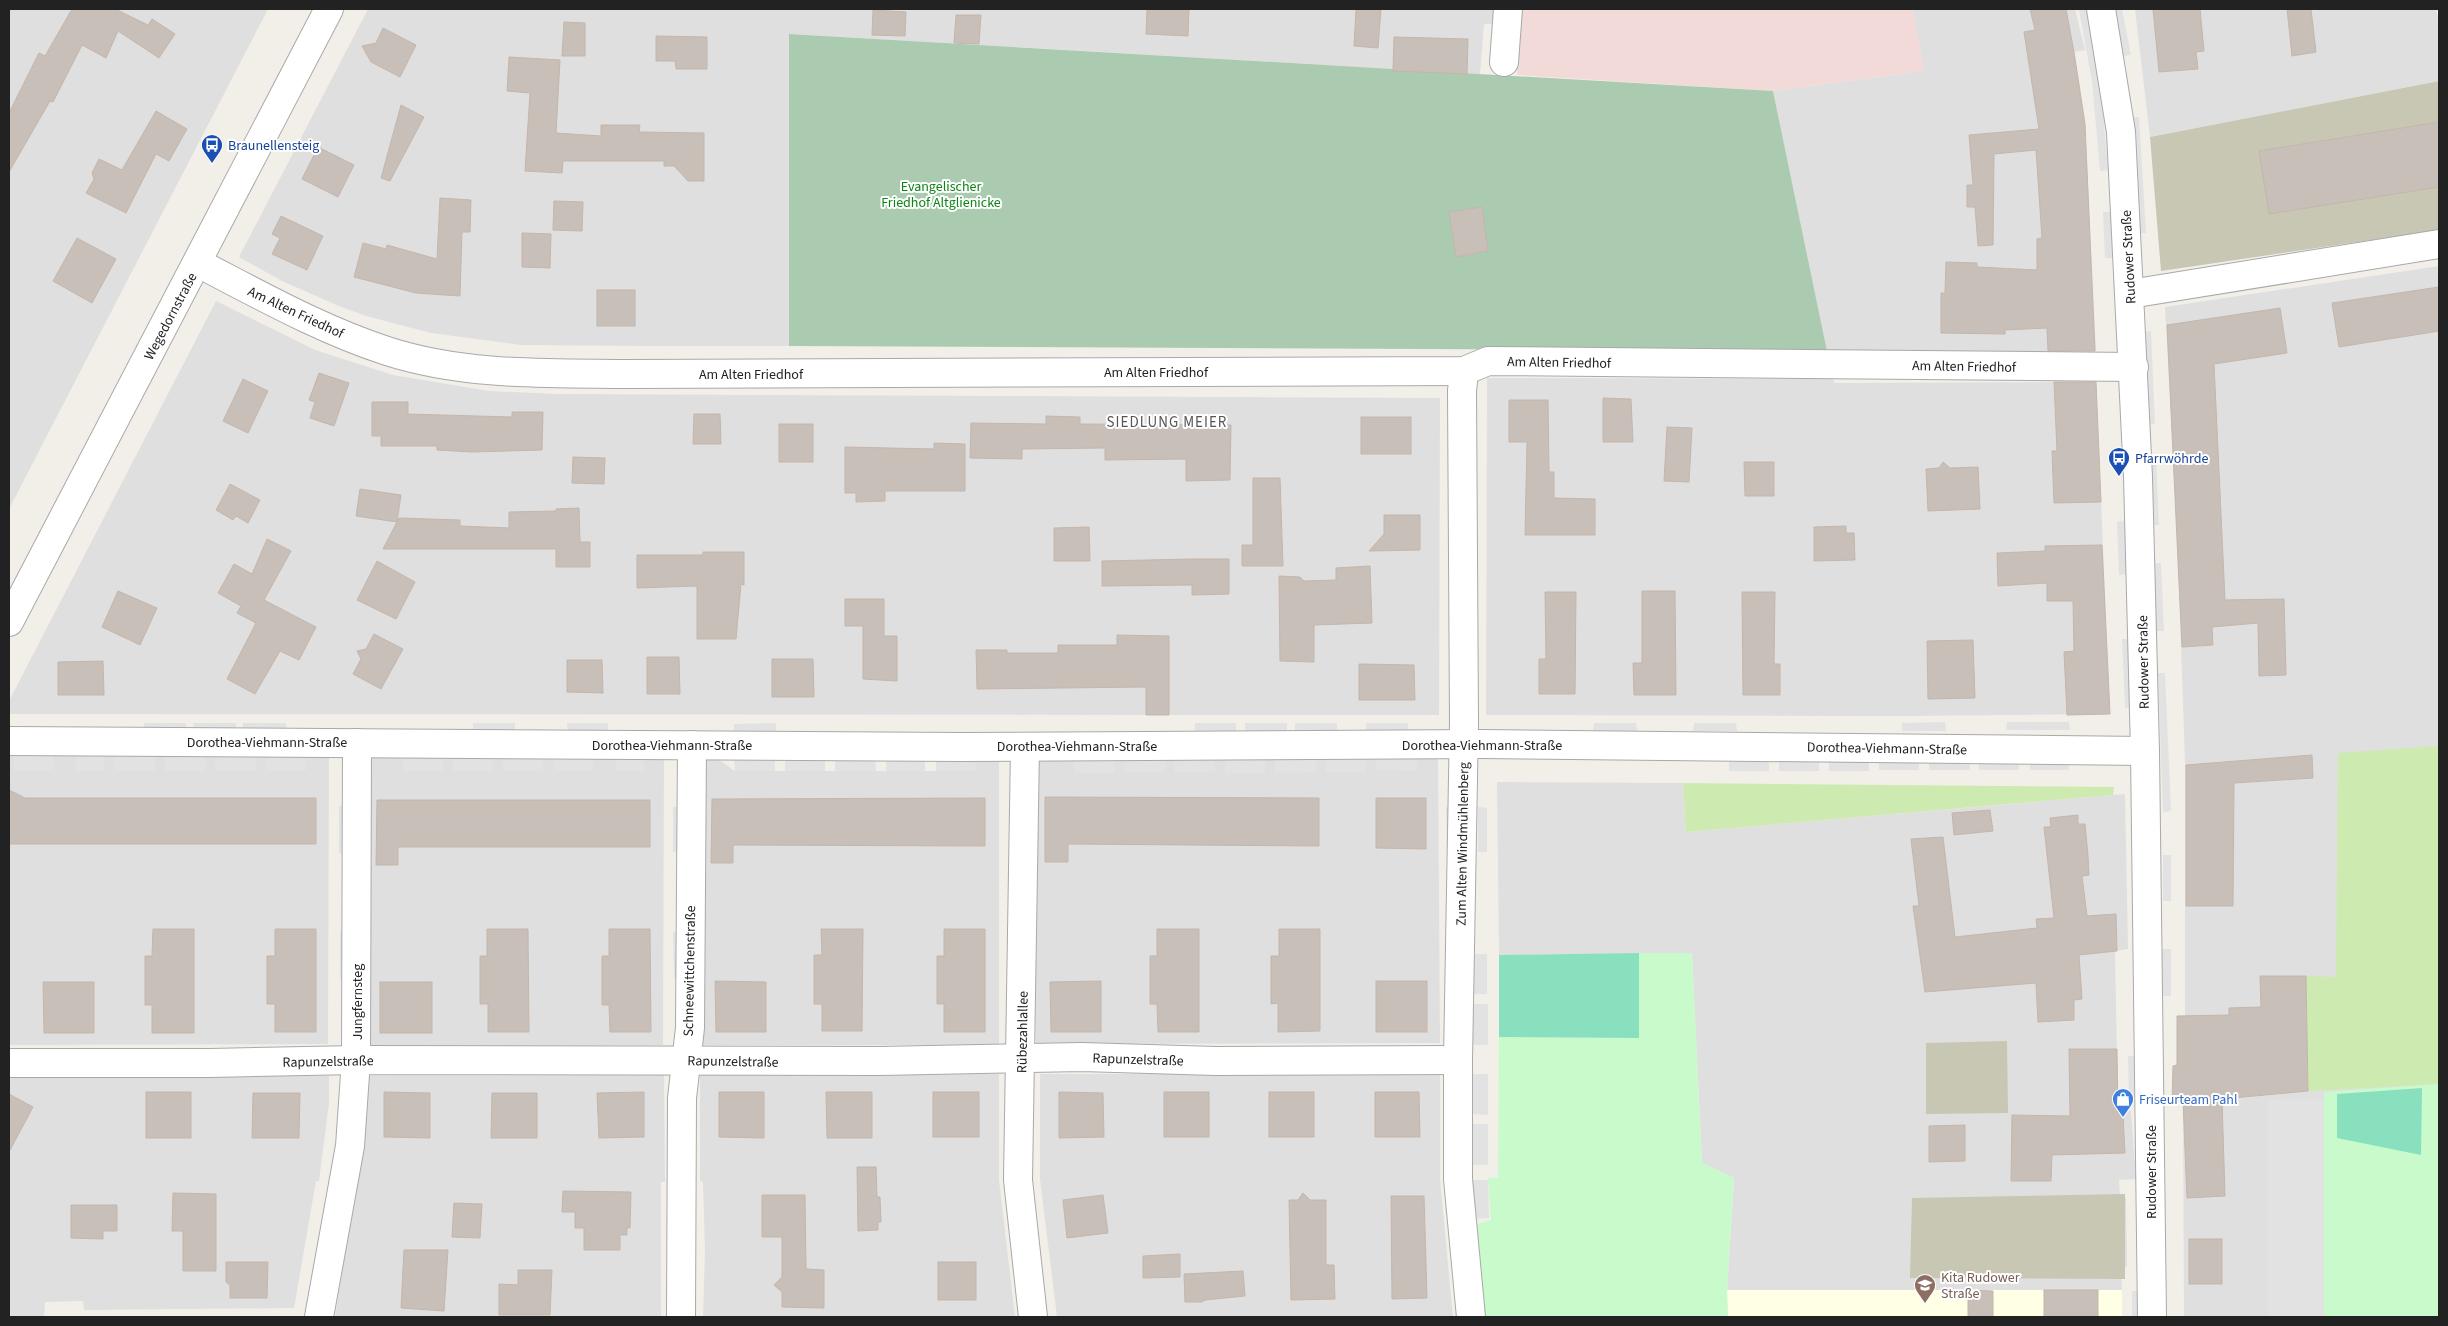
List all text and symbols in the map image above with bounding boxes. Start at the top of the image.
bus stop icon: Braunellensteig [200,133,224,164]
place label: Braunellensteig [228,136,319,156]
park label: Evangelischer Friedhof Altglienicke [881,177,1001,213]
street label: Rudower Straße [2117,209,2141,304]
street label: Wegedornstraße [139,269,202,364]
street label: Am Alten Friedhof [244,282,348,344]
street label: Am Alten Friedhof [1507,352,1612,374]
street label: Am Alten Friedhof [1912,356,2017,378]
street label: Am Alten Friedhof [1104,363,1209,383]
street label: Am Alten Friedhof [699,365,804,385]
district label: SIEDLUNG MEIER [1107,412,1227,433]
bus stop icon: Pfarrwöhrde [2107,446,2131,477]
place label: Pfarrwöhrde [2135,449,2208,469]
street label: Rudower Straße [2133,615,2155,709]
street label: Dorothea-Viehmann-Straße [187,733,347,753]
street label: Dorothea-Viehmann-Straße [592,736,752,756]
street label: Dorothea-Viehmann-Straße [1402,736,1562,756]
street label: Dorothea-Viehmann-Straße [997,737,1157,757]
street label: Dorothea-Viehmann-Straße [1807,738,1967,760]
street label: Zum Alten Windmühlenberg [1452,762,1474,926]
street label: Schneewittchenstraße [679,905,701,1037]
street label: Jungfernsteg [348,964,368,1040]
street label: Rübezahlallee [1012,991,1034,1073]
street label: Rapunzelstraße [1092,1048,1184,1072]
street label: Rapunzelstraße [282,1051,374,1073]
street label: Rapunzelstraße [687,1051,779,1073]
shop icon: Friseurteam Pahl [2111,1087,2135,1118]
place label: Friseurteam Pahl [2139,1090,2238,1110]
street label: Rudower Straße [2142,1125,2162,1219]
place label: Kita Rudower Straße [1941,1268,2020,1304]
school or university icon: Kita Rudower Straße [1913,1273,1937,1304]

